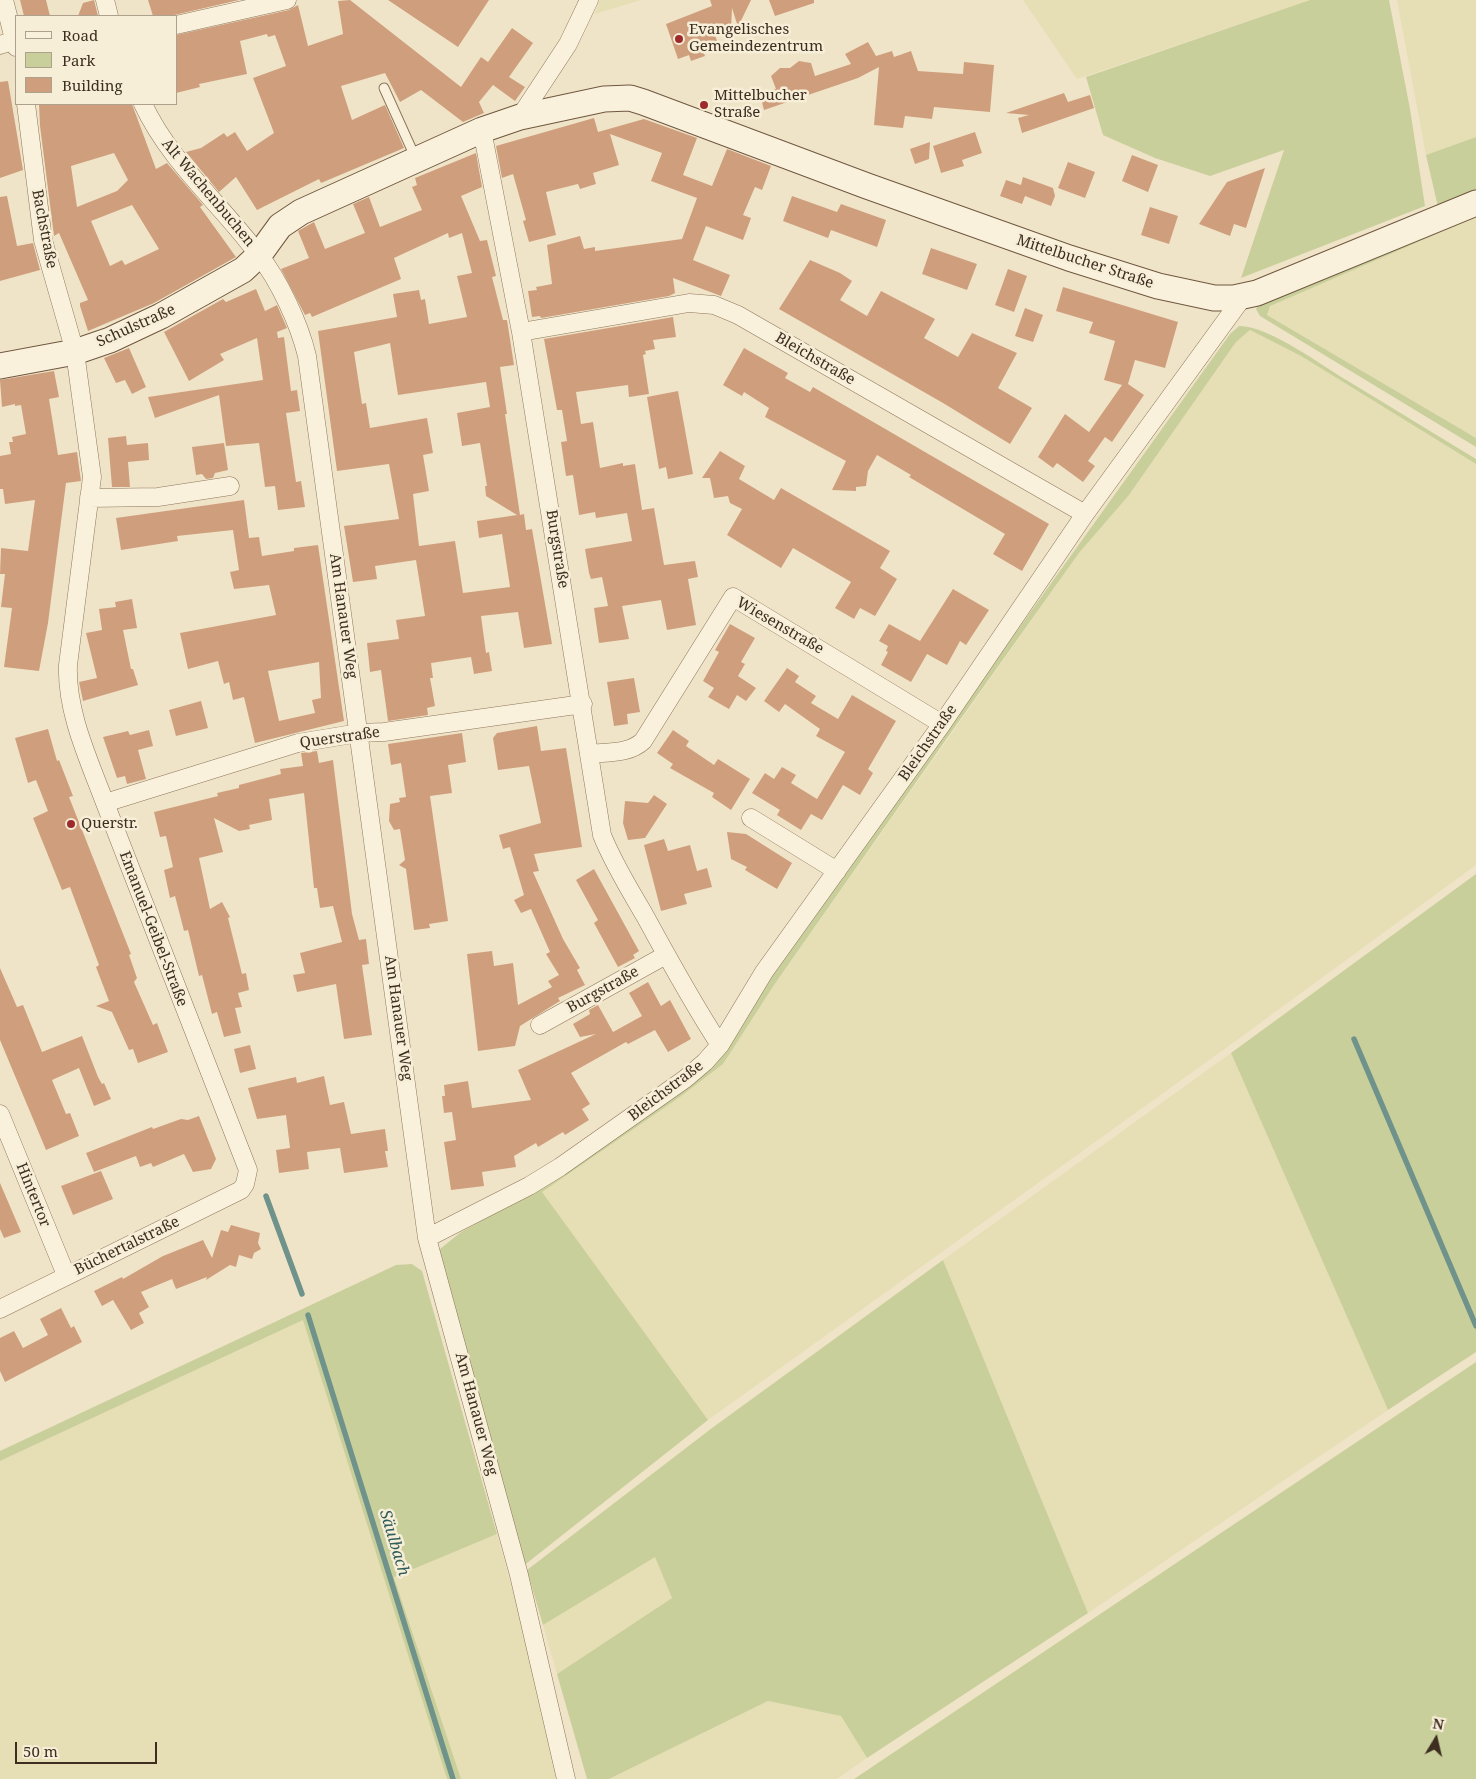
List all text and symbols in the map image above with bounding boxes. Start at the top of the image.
legend [15,15,178,105]
place label: Evangelisches Gemeindezentrum [689,21,823,56]
text: Road [62,25,98,45]
marker: Evangelisches Gemeindezentrum [673,33,685,45]
text: Park [62,50,95,70]
text: Building [62,75,123,95]
place label: Mittelbucher Straße [714,87,807,122]
marker: Mittelbucher Straße [698,99,710,111]
street label: Alt Wachenbuchen [158,135,258,251]
street label: Bachstraße [28,188,60,270]
street label: Mittelbucher Straße [1014,231,1156,293]
street label: Schulstraße [94,301,178,351]
street label: Bleichstraße [772,329,858,389]
street label: Burgstraße [542,508,572,590]
street label: Am Hanauer Weg [325,552,361,680]
street label: Wiesenstraße [733,594,827,658]
street label: Bleichstraße [895,701,961,785]
street label: Querstraße [299,723,381,753]
place label: Querstr. [81,815,138,833]
marker: Querstr. [65,818,77,830]
street label: Emanuel-Geibel-Straße [115,849,191,1009]
street label: Am Hanauer Weg [380,954,416,1082]
street label: Burgstraße [564,963,642,1017]
street label: Bleichstraße [625,1057,707,1125]
street label: Hintertor [12,1160,54,1230]
street label: Büchertalstraße [72,1213,182,1279]
street label: Am Hanauer Weg [451,1351,501,1477]
water label: Säulbach [375,1508,413,1578]
text: N [1431,1713,1445,1734]
north arrow [1411,1714,1461,1764]
scale bar [18,1732,160,1764]
text: 50 m [23,1741,58,1761]

